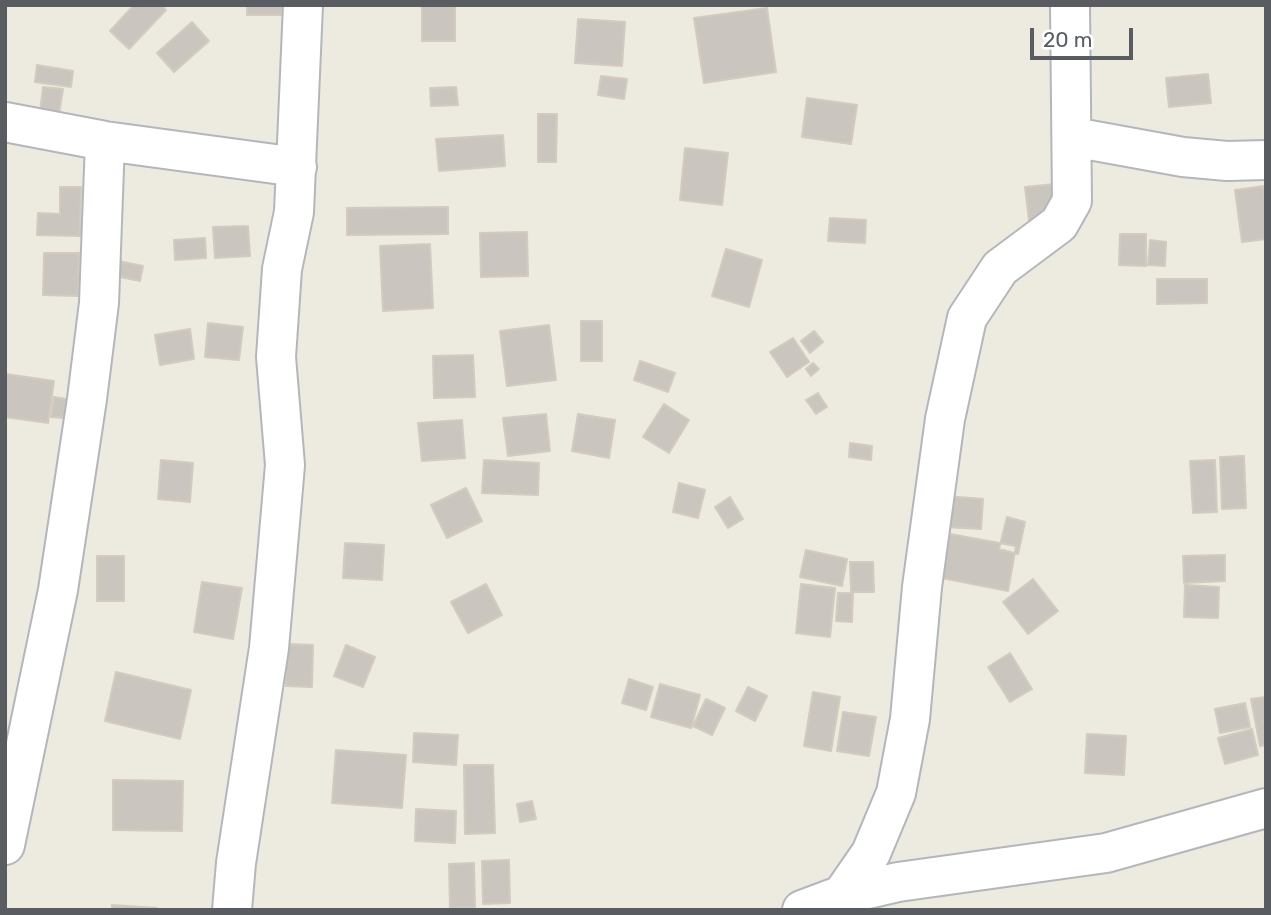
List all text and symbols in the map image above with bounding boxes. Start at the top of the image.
scale bar [1033,14,1136,58]
text: 20 m [1043,27,1092,52]

